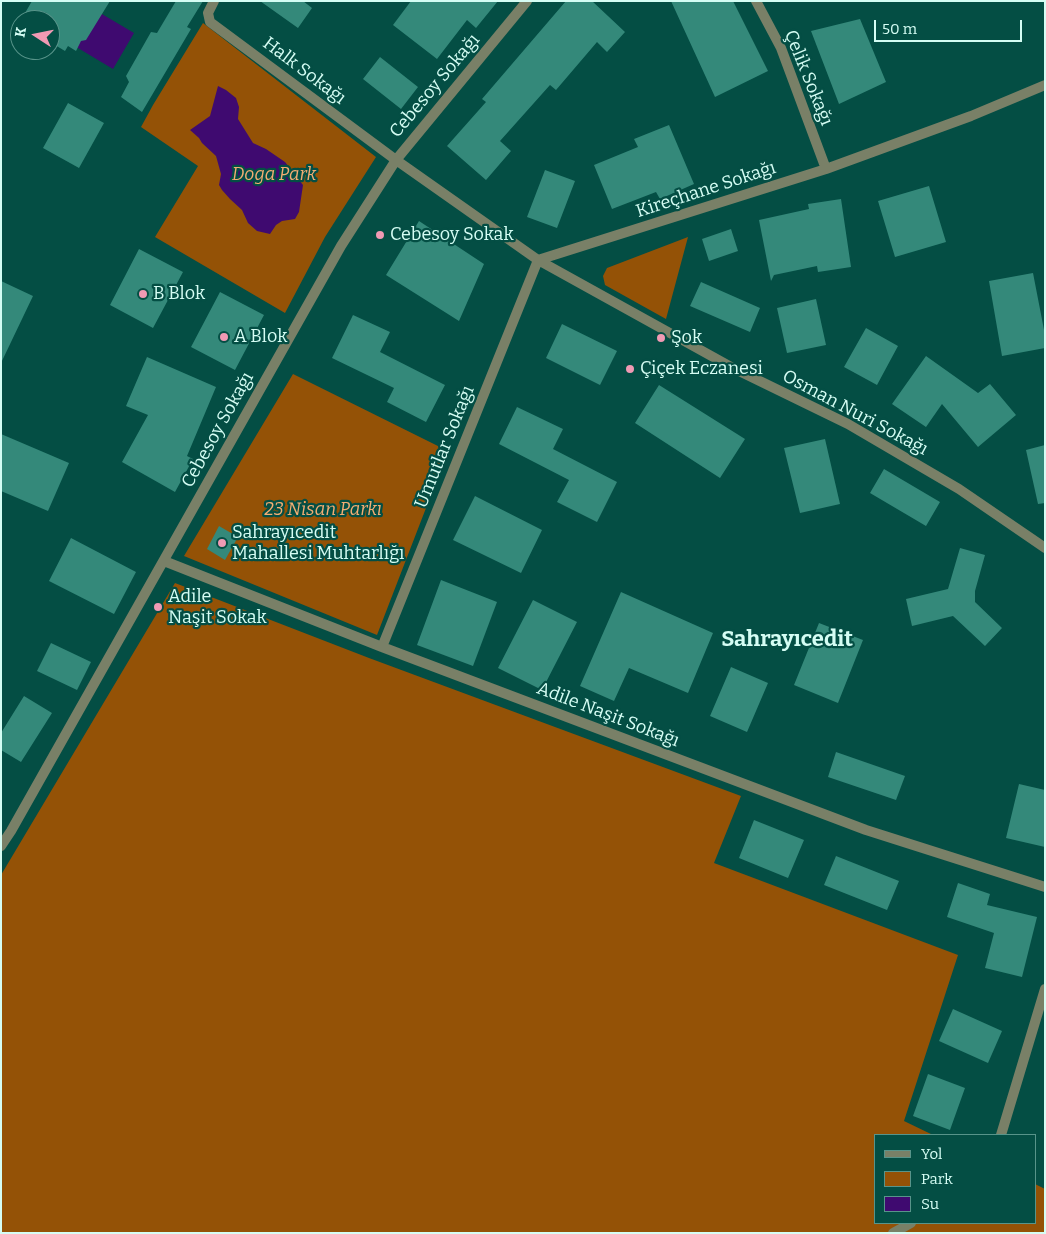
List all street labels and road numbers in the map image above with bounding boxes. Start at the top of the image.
street label: Çelik Sokağı [779,27,837,129]
street label: Cebesoy Sokağı [385,30,485,142]
street label: Halk Sokağı [258,33,350,109]
street label: Kireçhane Sokağı [633,157,779,223]
street label: Osman Nuri Sokağı [779,366,931,460]
street label: Cebesoy Sokağı [177,369,259,491]
street label: Umutlar Sokağı [411,383,479,511]
street label: Adile Naşit Sokağı [534,678,682,752]

